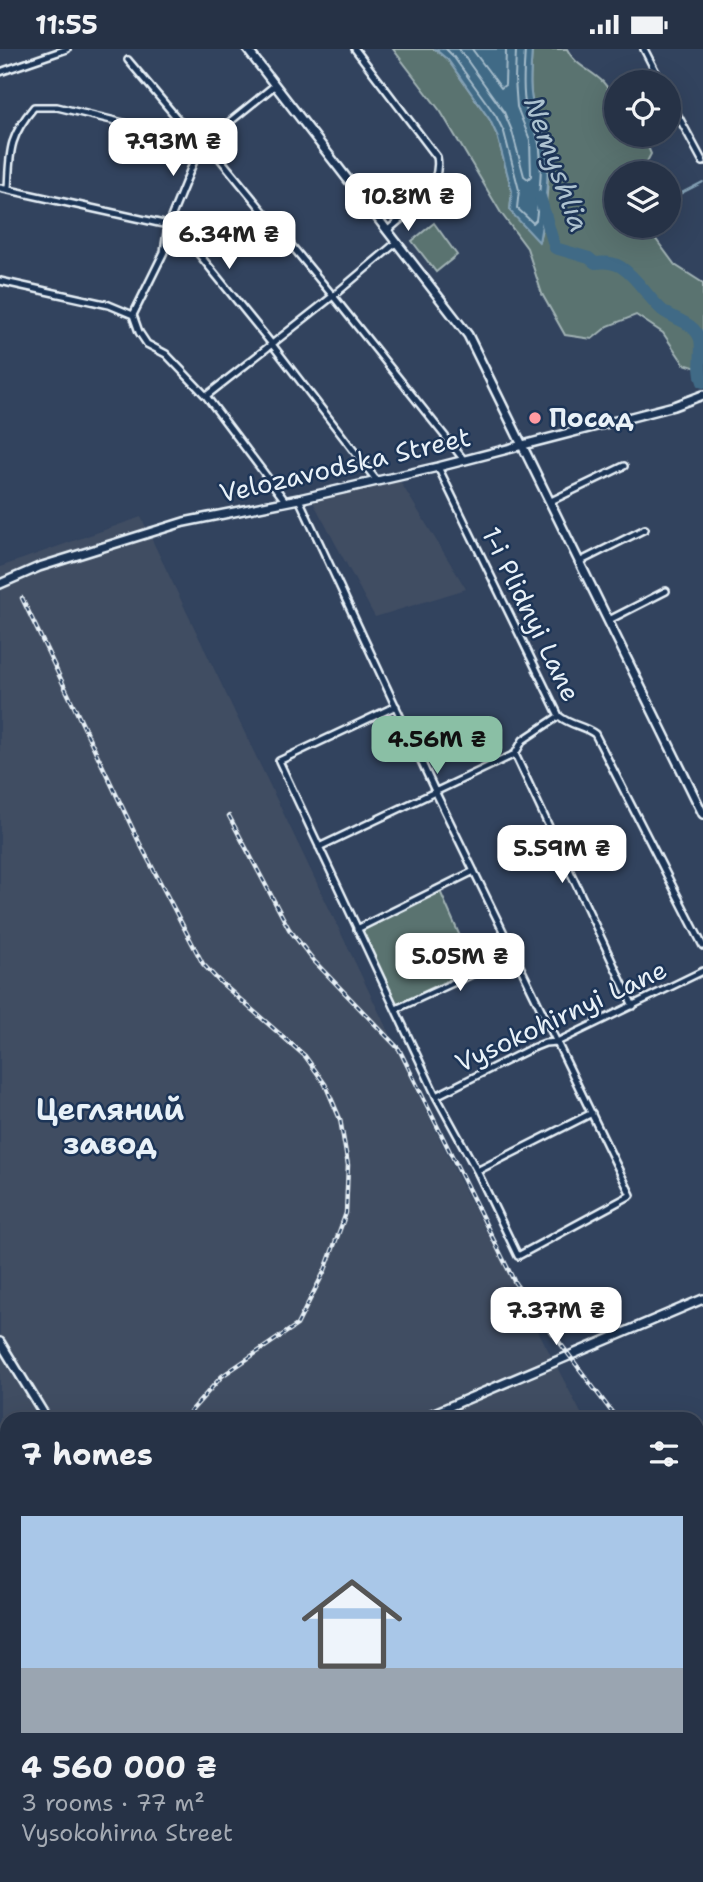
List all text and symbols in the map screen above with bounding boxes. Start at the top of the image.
text: 11:55 [35,7,98,42]
map controls [604,70,681,238]
button: locate [604,70,681,147]
water label: Nemyshlia [515,91,599,237]
pin: 7.93M ₴ [108,118,238,178]
text: 7.93M ₴ [124,126,222,156]
button: layers [604,161,681,238]
pin: 10.8M ₴ [343,173,473,233]
text: 10.8M ₴ [361,181,455,211]
pin: 6.34M ₴ [164,211,294,271]
text: 6.34M ₴ [178,219,280,249]
place label: Посад [549,400,634,435]
marker: Посад [527,410,543,426]
street label: Velozavodska Street [216,419,474,510]
street label: 1-i Plidnyi Lane [474,521,589,707]
pin: 4.56M ₴ [372,717,502,776]
text: 4.56M ₴ [387,724,487,754]
pin: 5.59M ₴ [497,825,627,885]
text: 5.59M ₴ [513,833,611,863]
pin: 5.05M ₴ [395,933,525,993]
text: 5.05M ₴ [411,941,509,971]
street label: Vysokohirnyi Lane [449,951,672,1080]
district label: Цегляний завод [36,1089,185,1164]
pin: 7.37M ₴ [491,1287,621,1347]
text: 7.37M ₴ [507,1295,605,1325]
text: 7 homes [21,1434,153,1475]
icon: filters [645,1435,683,1473]
icon: home [289,1561,415,1687]
text: 4 560 000 ₴ [21,1747,217,1788]
text: 3 rooms · 77 m² [21,1788,205,1818]
text: Vysokohirna Street [21,1818,233,1848]

